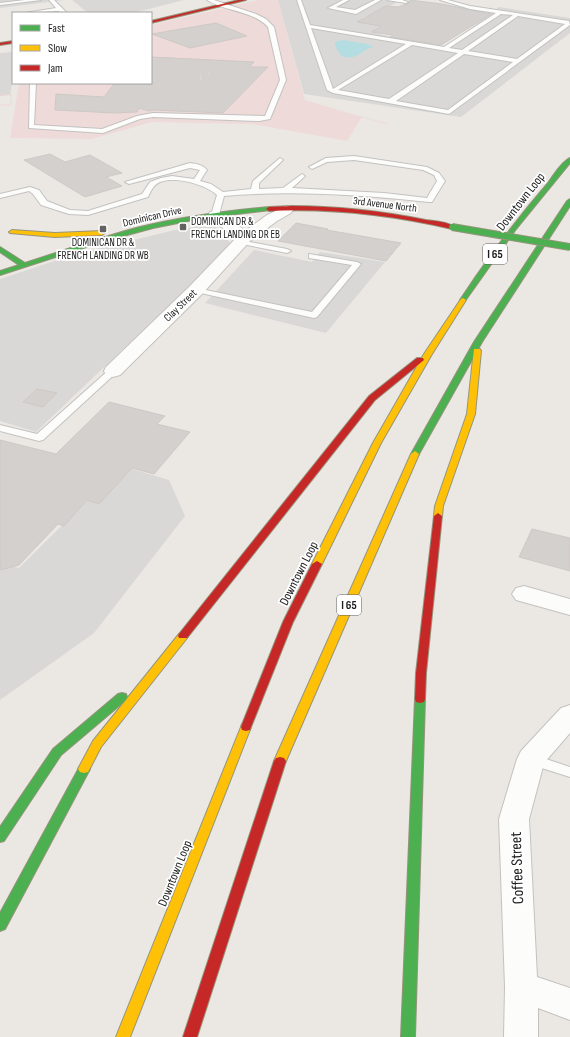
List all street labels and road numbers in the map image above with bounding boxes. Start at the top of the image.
street label: Downtown Loop [493,169,549,234]
street label: 3rd Avenue North [352,194,418,215]
street label: Dominican Drive [121,203,183,230]
road number: I 65 [483,244,507,264]
street label: Clay Street [161,286,200,324]
street label: Downtown Loop [276,539,322,608]
road number: I 65 [337,595,361,615]
street label: Coffee Street [507,831,528,904]
street label: Downtown Loop [154,838,195,909]

